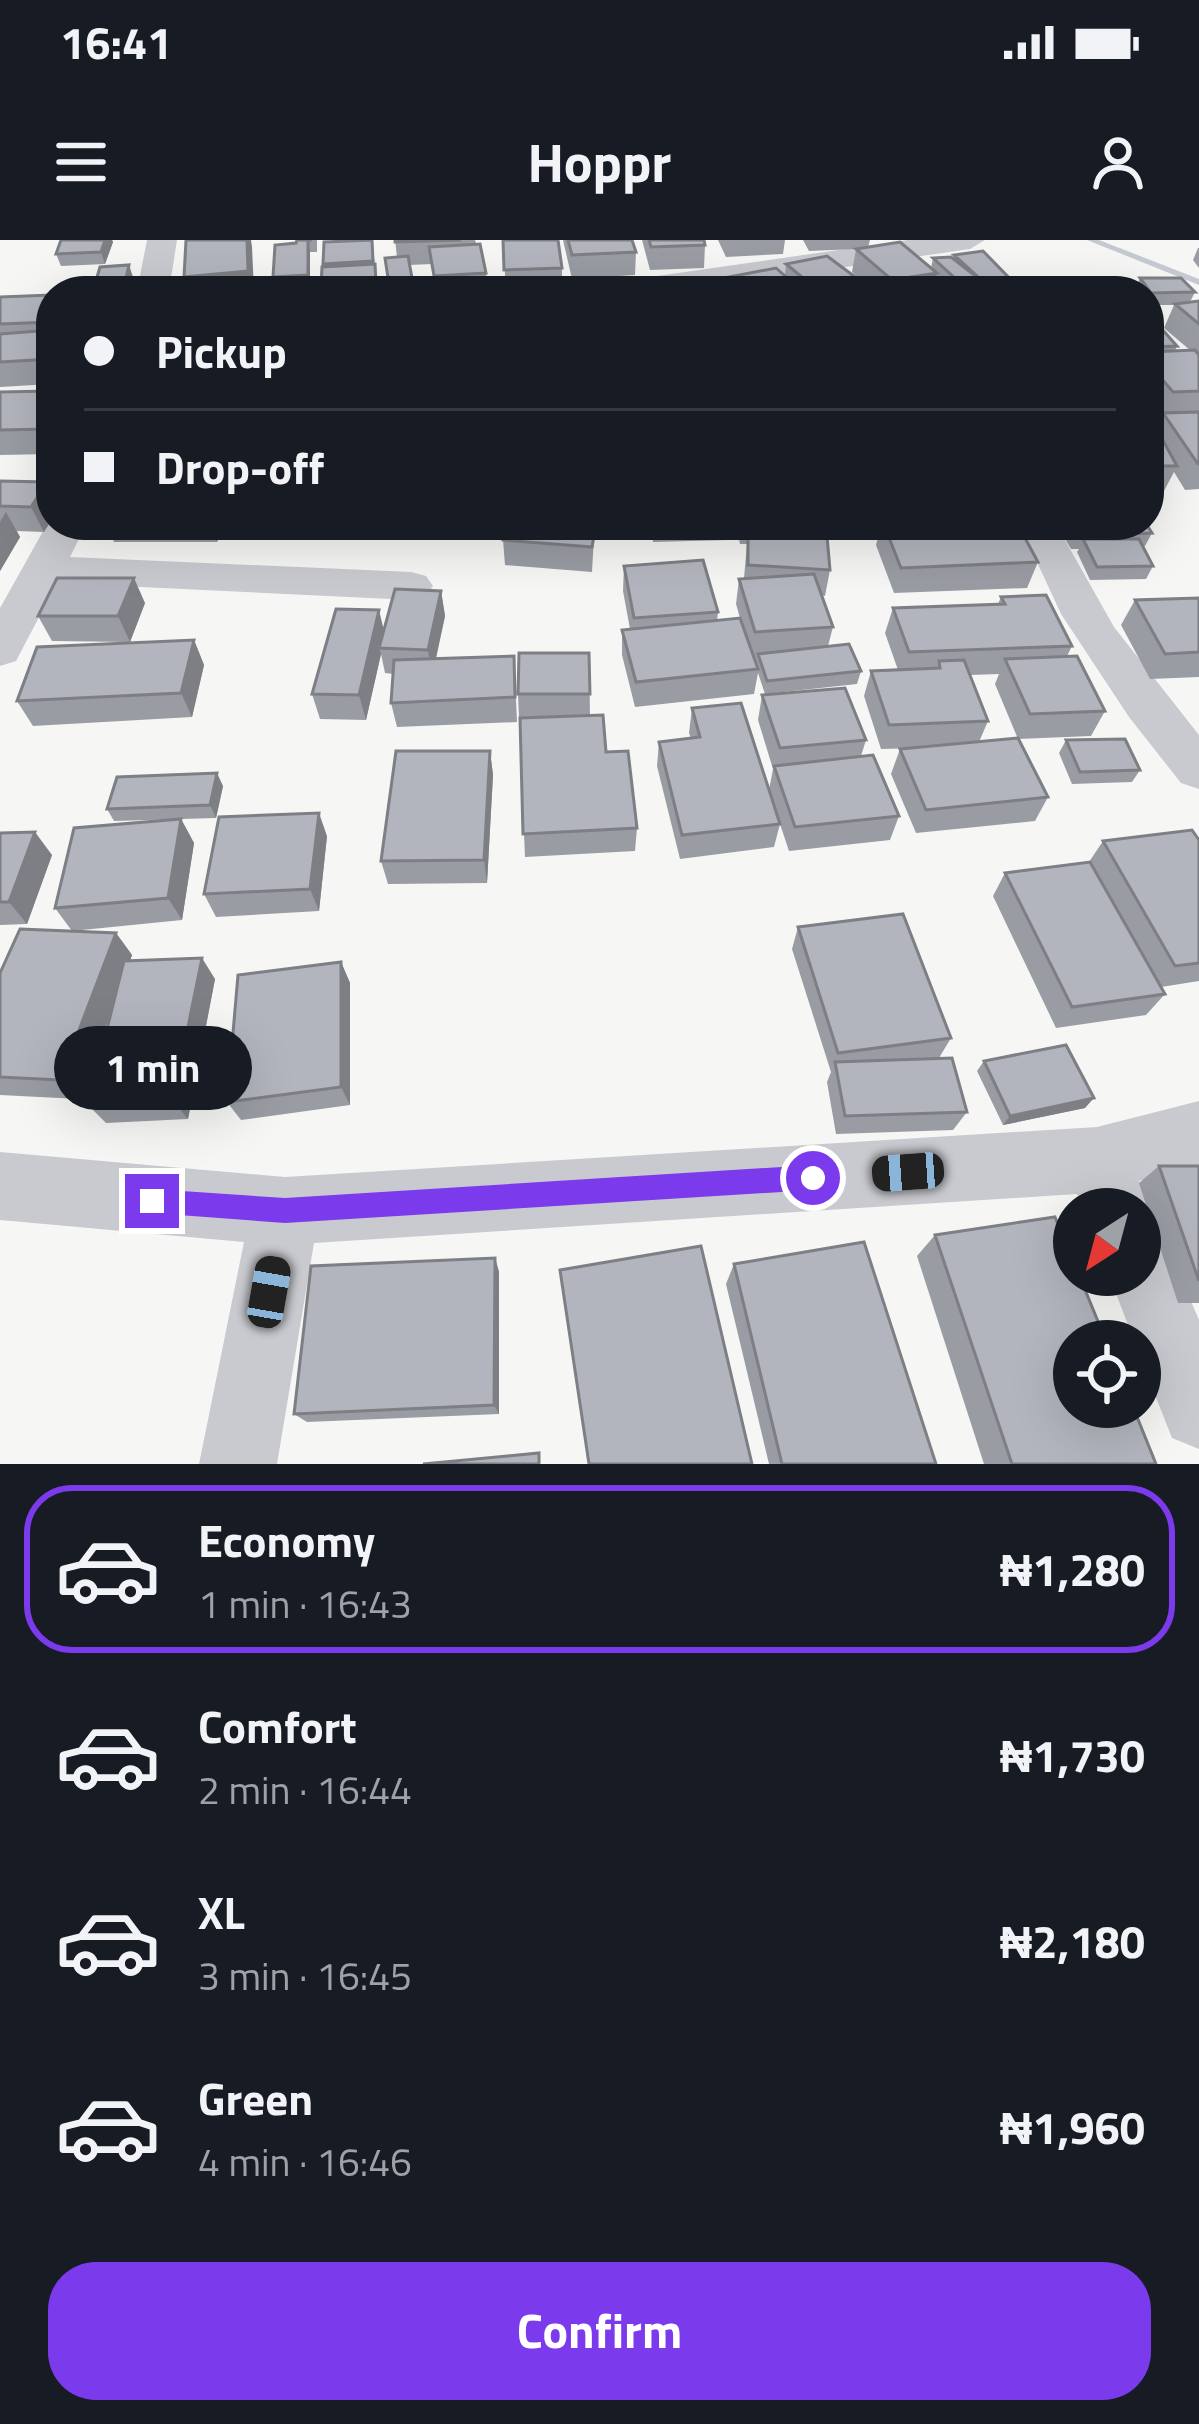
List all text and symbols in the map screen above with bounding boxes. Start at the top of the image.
text: 16:41 [60,8,172,76]
text: Hoppr [528,121,671,203]
icon: menu [48,129,114,195]
icon: person [1085,129,1151,195]
text: Pickup [156,317,287,385]
text: Drop-off [156,433,324,501]
callout: 1 min [53,1027,251,1111]
text: 1 min [106,1038,200,1097]
route start [786,1151,840,1205]
car [871,1152,945,1192]
route end [125,1174,179,1228]
north arrow [1053,1188,1161,1296]
map controls [1053,1188,1161,1428]
car [245,1253,293,1331]
button: locate [1053,1320,1161,1428]
text: Economy [198,1506,375,1574]
icon: car [54,1515,162,1623]
text: ₦1,280 [1000,1535,1145,1603]
text: 1 min · 16:43 [198,1574,412,1633]
text: Comfort [198,1692,357,1760]
icon: car [54,1701,162,1809]
text: ₦1,730 [1000,1721,1145,1789]
text: 2 min · 16:44 [198,1760,412,1819]
text: XL [198,1878,245,1946]
icon: car [54,1887,162,1995]
text: ₦2,180 [1000,1907,1145,1975]
text: 3 min · 16:45 [198,1946,412,2005]
text: Green [198,2064,313,2132]
icon: car [54,2073,162,2181]
text: ₦1,960 [1000,2093,1145,2161]
text: 4 min · 16:46 [198,2132,412,2191]
button: Confirm [48,2262,1151,2400]

